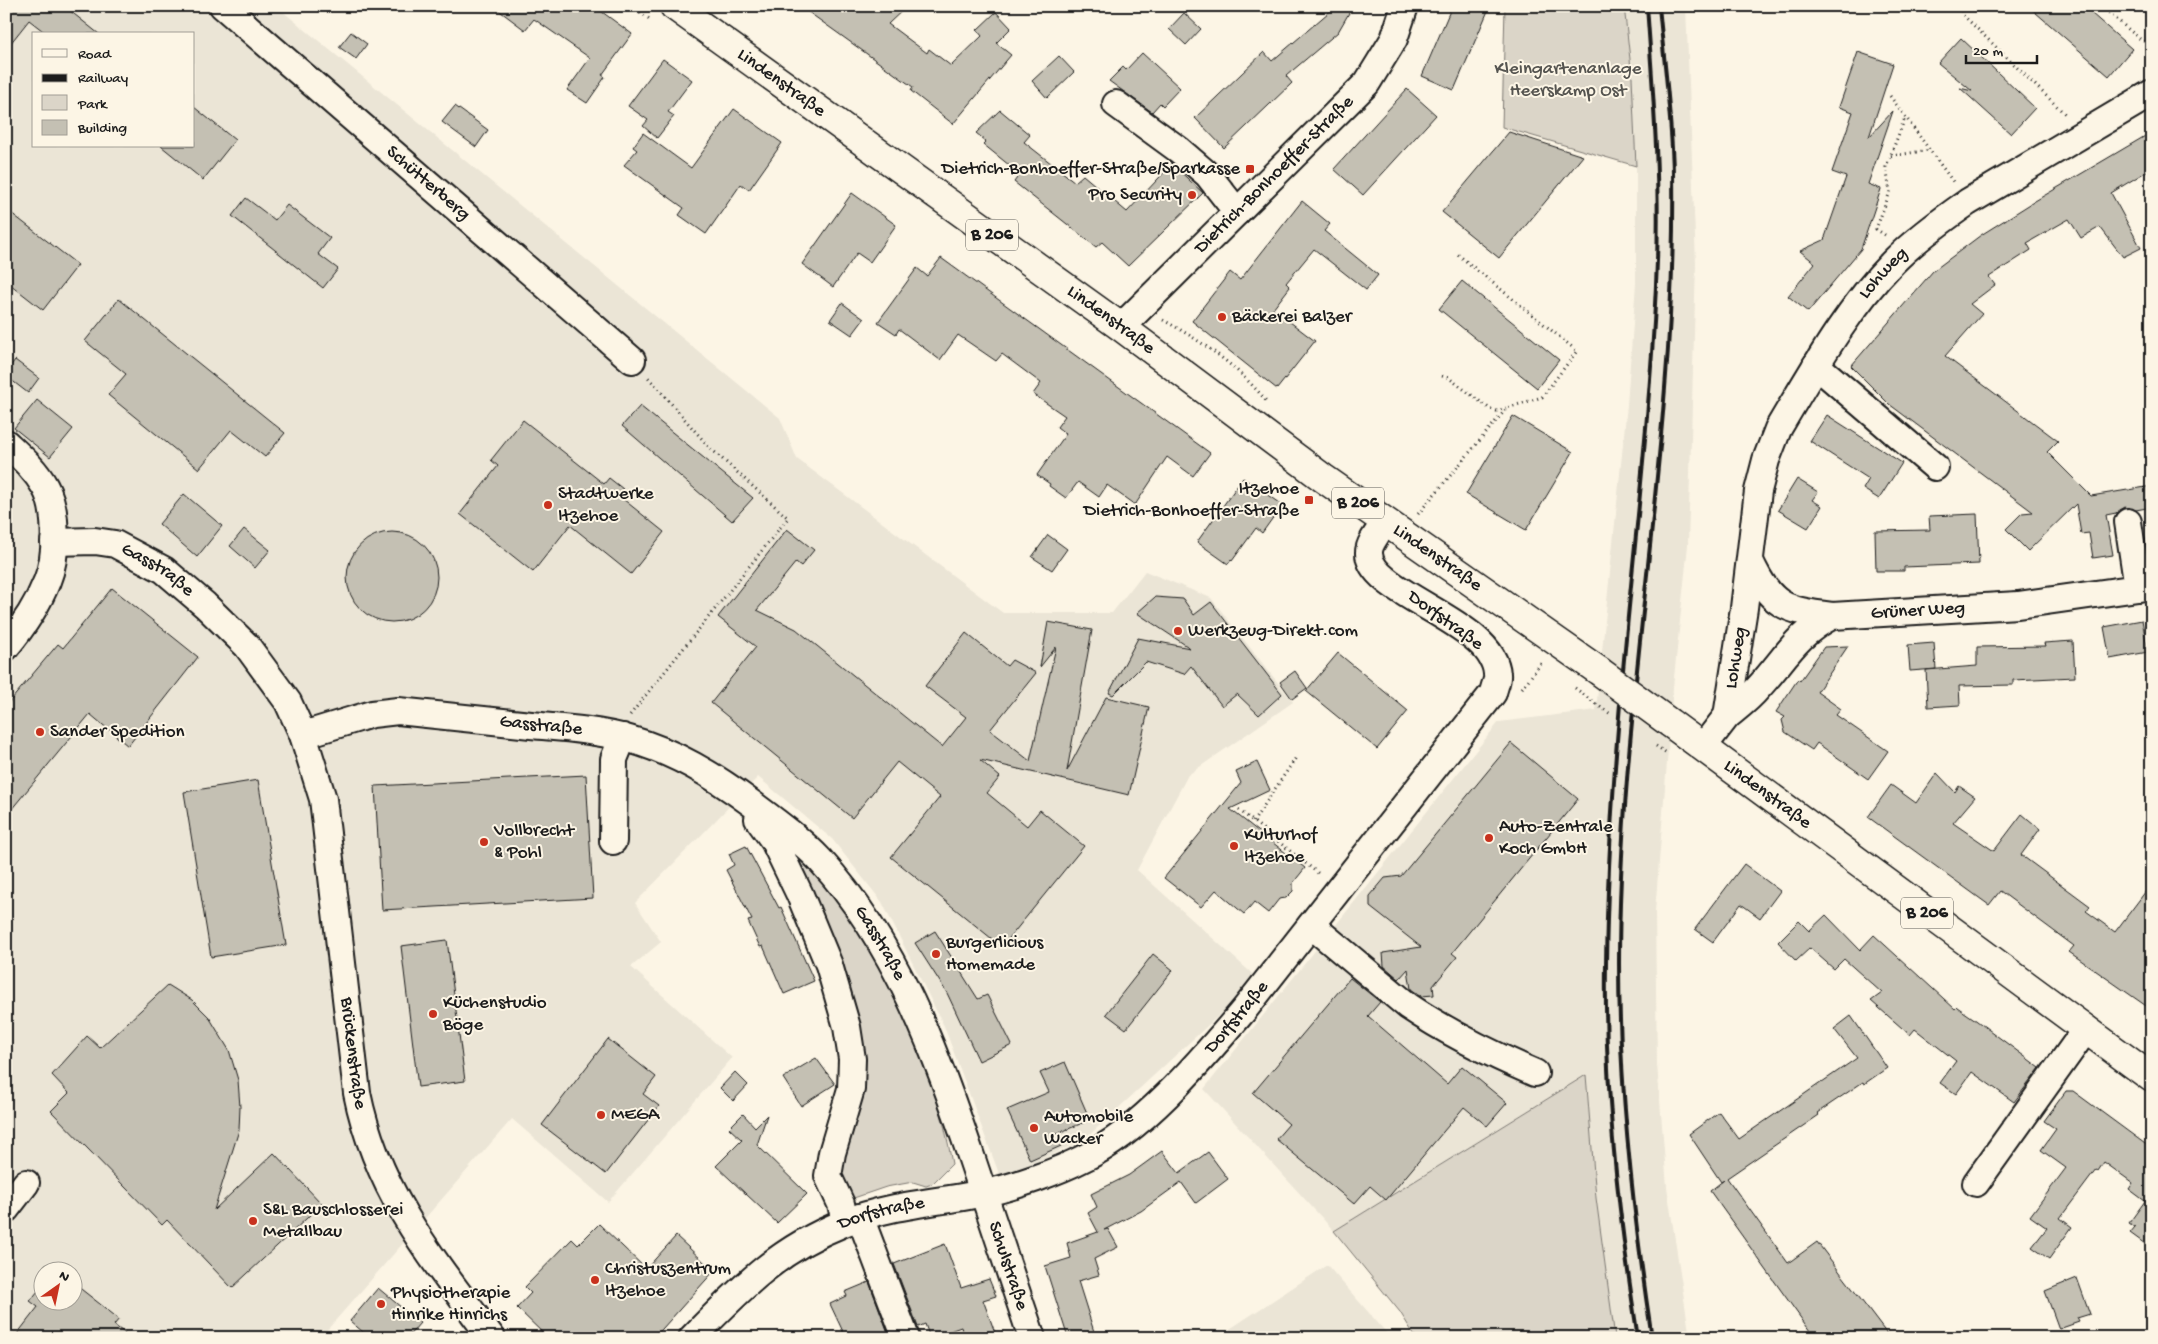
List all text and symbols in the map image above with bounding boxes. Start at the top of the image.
legend [32,32,195,148]
scale bar [1966,32,2037,64]
street label: Lindenstraße [732,43,830,123]
text: 20 m [1973,43,2003,61]
text: Road [78,46,112,64]
park label: Kleingartenanlage Heerskamp Ost [1494,58,1642,103]
text: Railway [78,70,129,88]
street label: Dietrich-Bonhoeffer-Straße [1188,91,1359,260]
text: Park [77,96,108,114]
text: Building [77,120,127,138]
street label: Schütterberg [381,141,475,226]
place label: Dietrich-Bonhoeffer-Straße/Sparkasse [940,158,1240,181]
marker: Dietrich-Bonhoeffer-Straße/Sparkasse [1244,163,1256,175]
place label: Pro Security [1087,184,1183,207]
marker: Pro Security [1186,189,1198,201]
road number: B 206 [966,220,1018,250]
street label: Lohweg [1854,242,1913,304]
street label: Lindenstraße [1062,280,1160,360]
place label: Bäckerei Balzer [1231,306,1354,329]
marker: Bäckerei Balzer [1216,311,1228,323]
place label: Itzehoe Dietrich-Bonhoeffer-Straße [1082,478,1299,523]
place label: Stadtwerke Itzehoe [558,483,654,528]
road number: B 206 [1332,488,1384,518]
marker: Itzehoe Dietrich-Bonhoeffer-Straße [1303,494,1315,506]
marker: Stadtwerke Itzehoe [542,499,554,511]
street label: Lindenstraße [1388,519,1486,597]
street label: Gasstraße [117,538,199,602]
street label: Dorfstraße [1401,585,1488,656]
street label: Grüner Weg [1870,597,1966,625]
place label: Werkzeug-Direkt.com [1188,620,1359,643]
marker: Werkzeug-Direkt.com [1172,625,1184,637]
street label: Lohweg [1720,625,1752,691]
street label: Gasstraße [499,710,584,741]
place label: Sander Spedition [50,721,185,744]
marker: Sander Spedition [34,726,46,738]
street label: Lindenstraße [1719,755,1816,835]
place label: Auto-Zentrale Koch GmbH [1499,816,1613,861]
place label: Vollbrecht & Pohl [493,820,576,865]
place label: Kulturhof Itzehoe [1244,824,1319,869]
marker: Auto-Zentrale Koch GmbH [1483,832,1495,844]
marker: Vollbrecht & Pohl [478,836,490,848]
marker: Kulturhof Itzehoe [1228,840,1240,852]
road number: B 206 [1901,898,1953,928]
street label: Gasstraße [849,901,911,985]
place label: Burgerlicious Homemade [945,932,1044,977]
marker: Burgerlicious Homemade [930,948,942,960]
street label: Dorfstraße [1198,976,1274,1060]
place label: Küchenstudio Böge [442,992,547,1037]
street label: Brückenstraße [334,995,372,1112]
marker: Küchenstudio Böge [427,1008,439,1020]
place label: MEGA [611,1104,661,1127]
place label: Automobile Wacker [1044,1106,1133,1151]
marker: MEGA [595,1109,607,1121]
marker: Automobile Wacker [1028,1122,1040,1134]
street label: Dorfstraße [833,1192,926,1236]
place label: S&L Bauschlosserei Metallbau [263,1199,403,1244]
marker: S&L Bauschlosserei Metallbau [247,1215,259,1227]
street label: Schulstraße [982,1219,1033,1313]
place label: Christuszentrum Itzehoe [605,1258,732,1303]
north arrow [32,1262,82,1312]
text: N [55,1268,72,1287]
marker: Christuszentrum Itzehoe [589,1274,601,1286]
place label: Physiotherapie Hinrike Hinrichs [390,1282,511,1327]
marker: Physiotherapie Hinrike Hinrichs [375,1298,387,1310]

